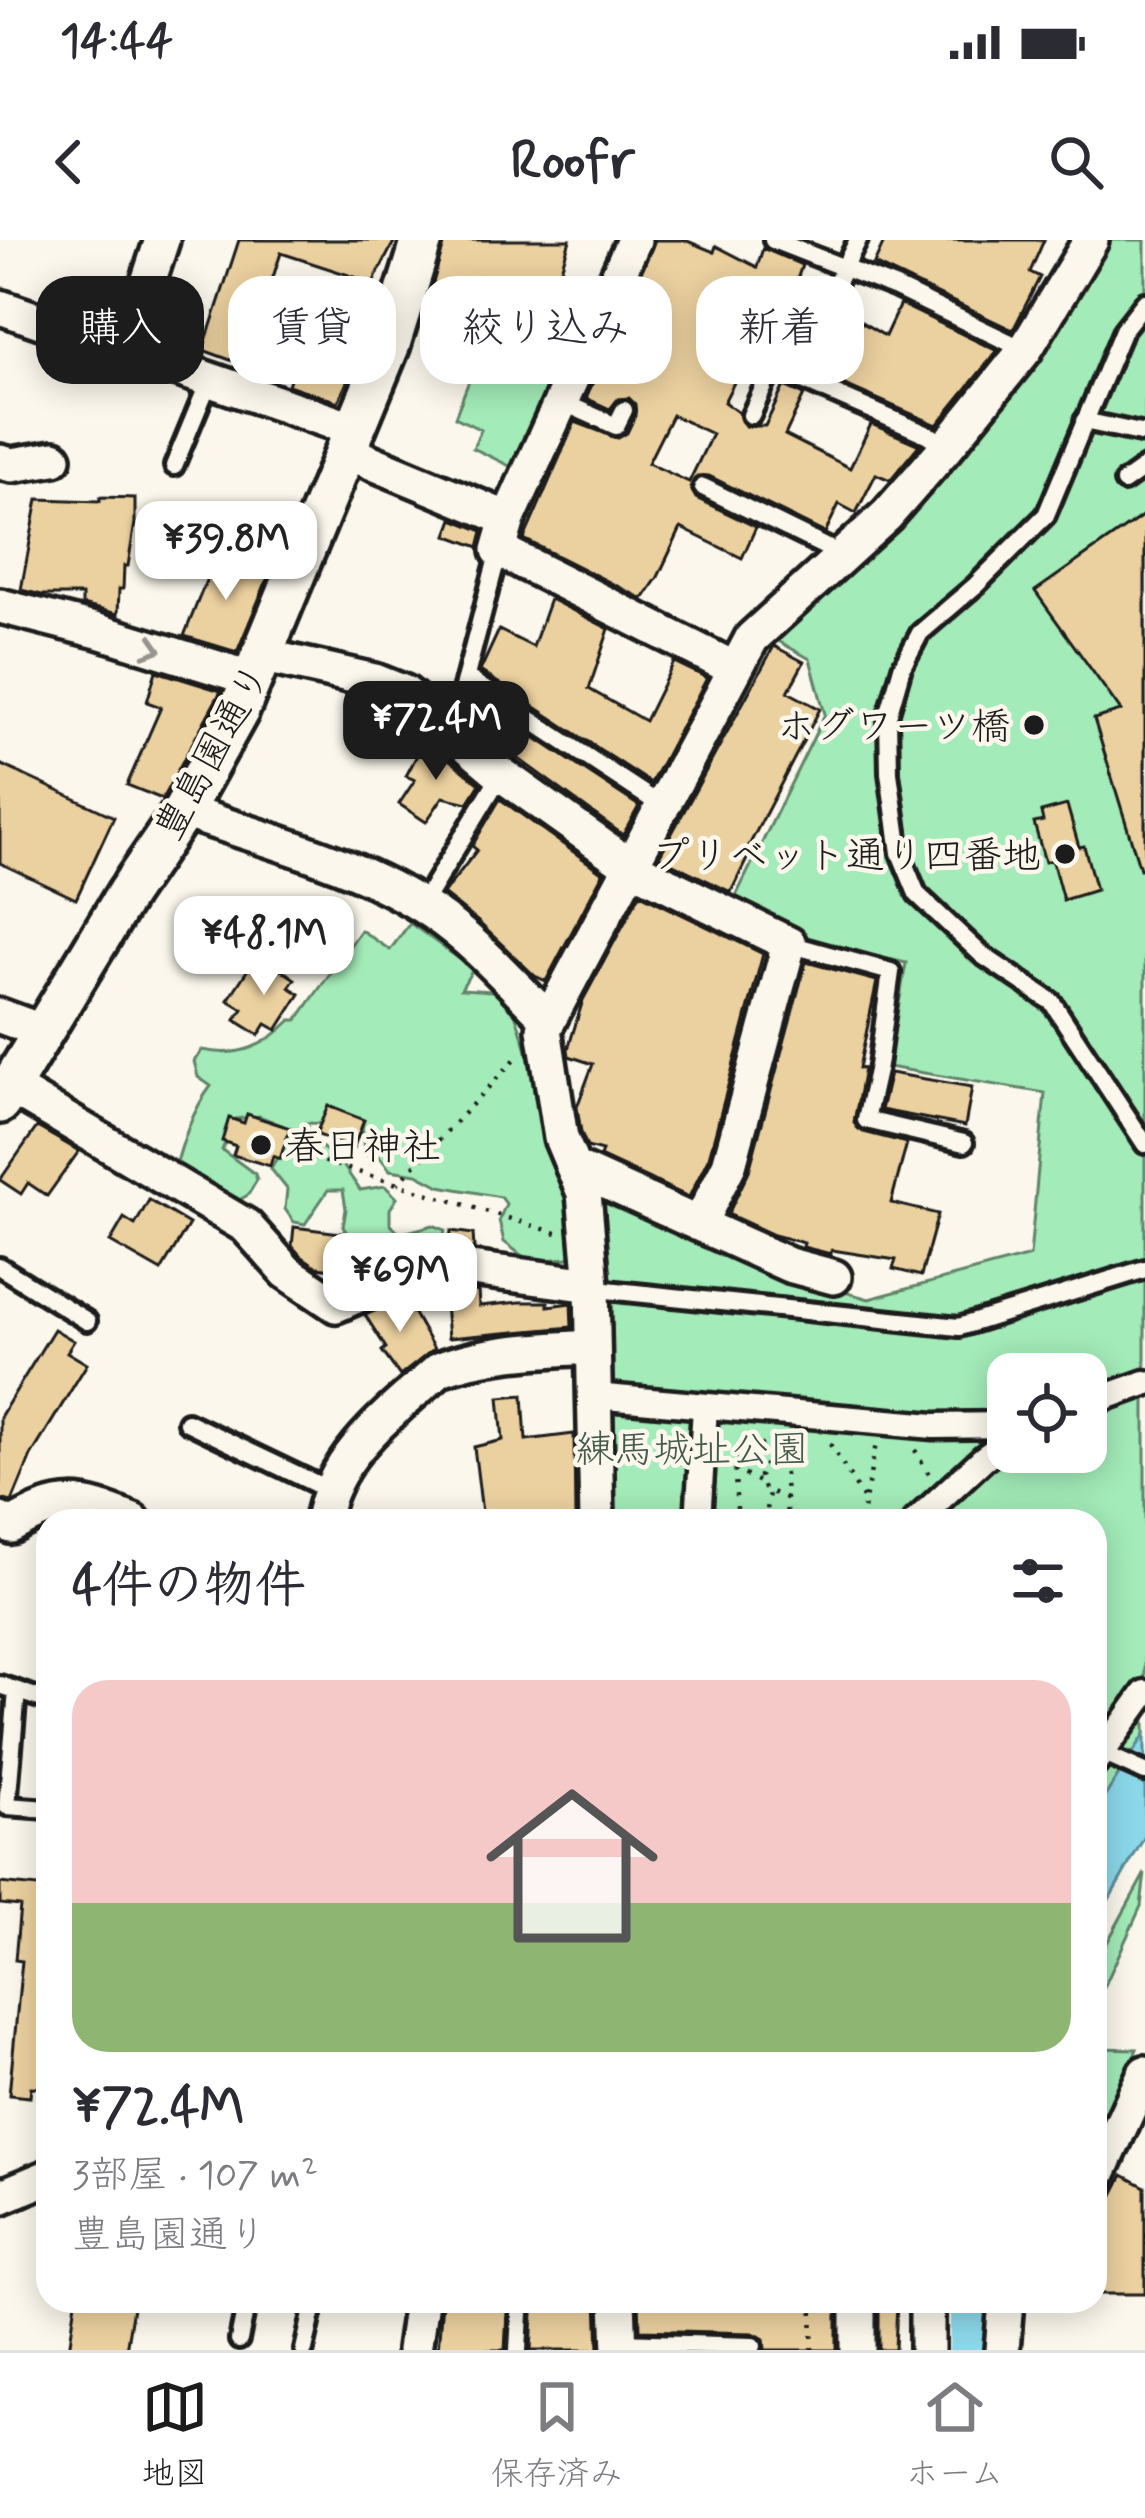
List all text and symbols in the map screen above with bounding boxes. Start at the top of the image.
text: 14:44 [60,13,173,72]
text: Roofr [510,127,635,198]
icon: back [36,129,102,195]
icon: search [1043,129,1109,195]
chip: 購入 [36,276,204,384]
chip: 賃貸 [228,276,396,384]
chip: 絞り込み [420,276,672,384]
chip: 新着 [696,276,864,384]
pin: ¥39.8M [128,501,324,603]
text: ¥39.8M [162,514,290,565]
one-way arrow [142,634,163,659]
street label: 豊島園通り [144,655,284,850]
pin: ¥72.4M [338,681,534,783]
text: ¥72.4M [370,694,502,745]
place label: ホグワーツ橋 [777,703,1010,754]
marker: ホグワーツ橋 [1021,712,1047,738]
place label: プリベット通り四番地 [651,832,1041,883]
marker: プリベット通り四番地 [1052,841,1078,867]
pin: ¥48.1M [166,896,362,998]
text: ¥48.1M [201,909,327,960]
place label: 春日神社 [285,1123,441,1174]
marker: 春日神社 [248,1132,274,1158]
pin: ¥69M [329,1233,471,1335]
text: ¥69M [350,1246,450,1297]
map controls [987,1353,1107,1473]
button: locate [987,1353,1107,1473]
park label: 練馬城址公園 [575,1426,809,1477]
icon: filters [1005,1548,1071,1614]
text: 4件の物件 [72,1554,306,1620]
icon: home [464,1758,680,1974]
text: ¥72.4M [72,2076,244,2142]
text: 3部屋 · 107 m² [72,2151,318,2202]
text: 豊島園通り [72,2211,267,2262]
tab: 地図 [142,2374,208,2497]
tab: 保存済み [491,2374,623,2497]
tab: ホーム [906,2374,1003,2497]

